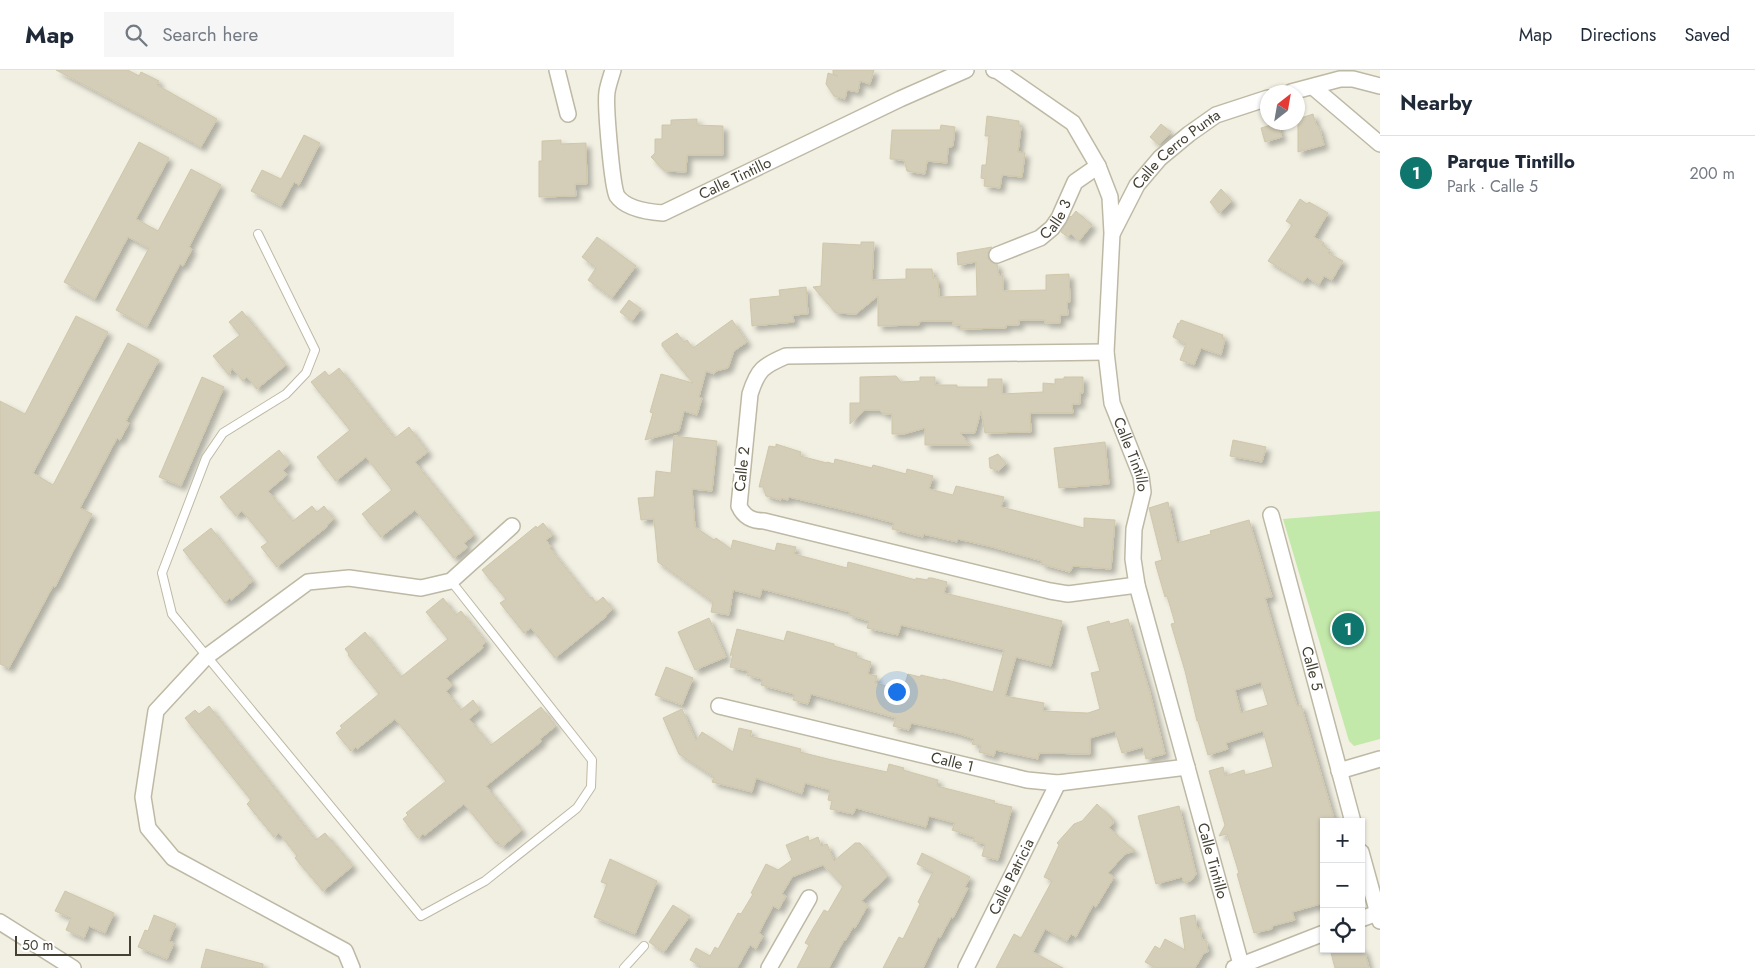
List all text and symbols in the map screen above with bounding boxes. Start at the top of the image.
search box [104,12,454,57]
text: Map [25,17,74,52]
icon: search [122,21,150,49]
text: Search here [162,21,258,48]
text: Map [1519,22,1552,48]
text: Directions [1580,22,1656,48]
text: Saved [1684,22,1730,48]
north arrow [1260,85,1305,130]
text: Nearby [1400,88,1472,118]
street label: Calle Cerro Punta [1127,104,1225,194]
text: Parque Tintillo [1447,148,1575,175]
street label: Calle Tintillo [695,152,775,205]
text: 1 [1412,162,1420,185]
text: 200 m [1689,162,1735,185]
text: Park · Calle 5 [1447,175,1538,198]
street label: Calle 3 [1035,196,1077,245]
street label: Calle Tintillo [1108,414,1154,493]
street label: Calle 2 [729,445,755,493]
pin: 1 [1332,610,1364,648]
street label: Calle 5 [1296,644,1328,693]
your location [884,679,910,705]
street label: Calle 1 [929,746,976,778]
map controls [1320,818,1365,953]
button: + [1320,818,1365,863]
street label: Calle Tintillo [1192,820,1234,901]
street label: Calle Patricia [983,835,1040,919]
button: − [1320,863,1365,908]
button: locate [1320,908,1365,953]
scale bar [15,933,131,956]
text: 50 m [22,935,53,955]

